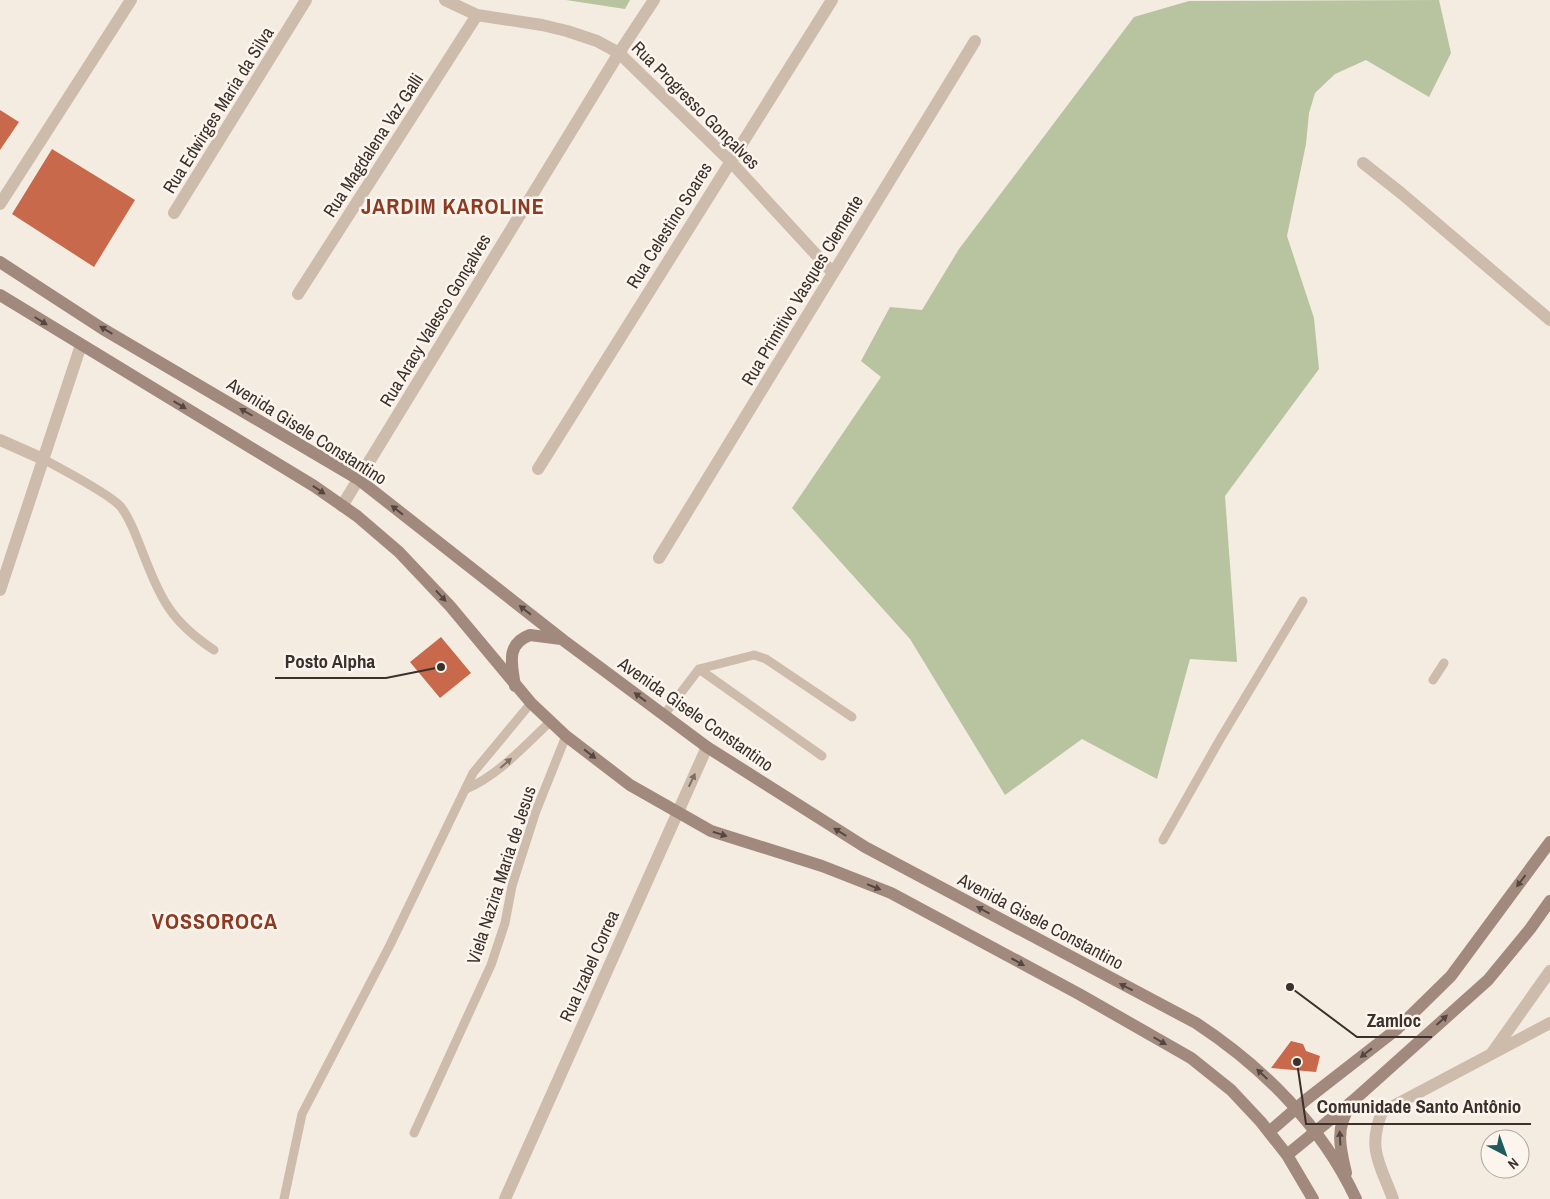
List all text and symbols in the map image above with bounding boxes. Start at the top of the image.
street label: Rua Edwirges Maria da Silva [157,22,279,198]
street label: Rua Progresso Gonçalves [626,35,766,175]
street label: Rua Magdalena Vaz Galli [317,68,429,222]
street label: Rua Celestino Soares [620,157,718,293]
street label: Rua Primitivo Vasques Clemente [735,190,869,390]
district label: JARDIM KAROLINE [361,191,545,221]
street label: Rua Aracy Valesco Gonçalves [373,229,497,411]
one-way arrow [35,316,48,325]
one-way arrow [99,326,112,335]
street label: Avenida Gisele Constantino [221,371,392,490]
one-way arrow [174,401,187,410]
one-way arrow [239,408,252,417]
one-way arrow [312,485,326,495]
one-way arrow [391,504,404,515]
one-way arrow [435,590,447,602]
one-way arrow [519,604,532,615]
callout: Posto Alpha [275,644,386,678]
text: Posto Alpha [285,648,375,674]
street label: Avenida Gisele Constantino [612,650,779,777]
one-way arrow [633,692,647,702]
one-way arrow [583,749,596,760]
one-way arrow [500,757,513,768]
one-way arrow [688,773,696,787]
street label: Viela Nazira Maria de Jesus [460,783,542,967]
one-way arrow [834,827,847,836]
one-way arrow [713,831,728,839]
street label: Avenida Gisele Constantino [953,866,1128,975]
one-way arrow [1516,874,1526,888]
one-way arrow [867,883,881,891]
district label: VOSSOROCA [152,906,278,936]
street label: Rua Izabel Correa [553,906,625,1026]
one-way arrow [975,906,990,914]
one-way arrow [1011,957,1025,966]
one-way arrow [1119,983,1133,991]
callout: Zamloc [1357,1003,1432,1037]
text: Zamloc [1367,1007,1421,1033]
one-way arrow [1436,1015,1449,1026]
one-way arrow [1154,1036,1167,1045]
one-way arrow [1359,1048,1373,1058]
one-way arrow [1256,1068,1268,1080]
callout: Comunidade Santo Antônio [1306,1090,1531,1124]
text: Comunidade Santo Antônio [1317,1093,1521,1119]
north arrow [1480,1129,1530,1179]
one-way arrow [1336,1130,1344,1146]
text: N [1504,1154,1523,1173]

